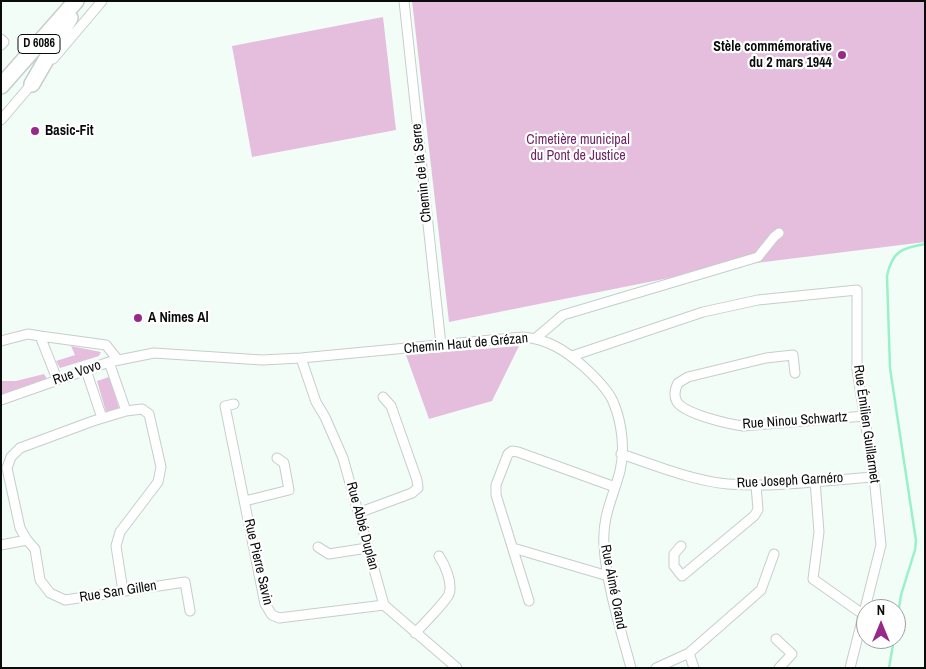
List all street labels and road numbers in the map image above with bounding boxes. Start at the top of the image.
road number: D 6086 [18,34,60,54]
street label: Chemin de la Serre [408,123,436,223]
street label: Chemin Haut de Grézan [403,330,529,358]
street label: Rue Vovo [51,357,103,389]
street label: Rue Émilien Guillarmet [849,364,883,484]
street label: Rue Ninou Schwartz [742,409,848,433]
street label: Rue Joseph Garnéro [736,470,844,492]
street label: Rue Abbé Duplan [342,480,382,572]
street label: Rue Pierre Savin [240,517,276,607]
street label: Rue Aimé Orand [597,543,629,631]
street label: Rue San Gillen [78,578,158,606]

